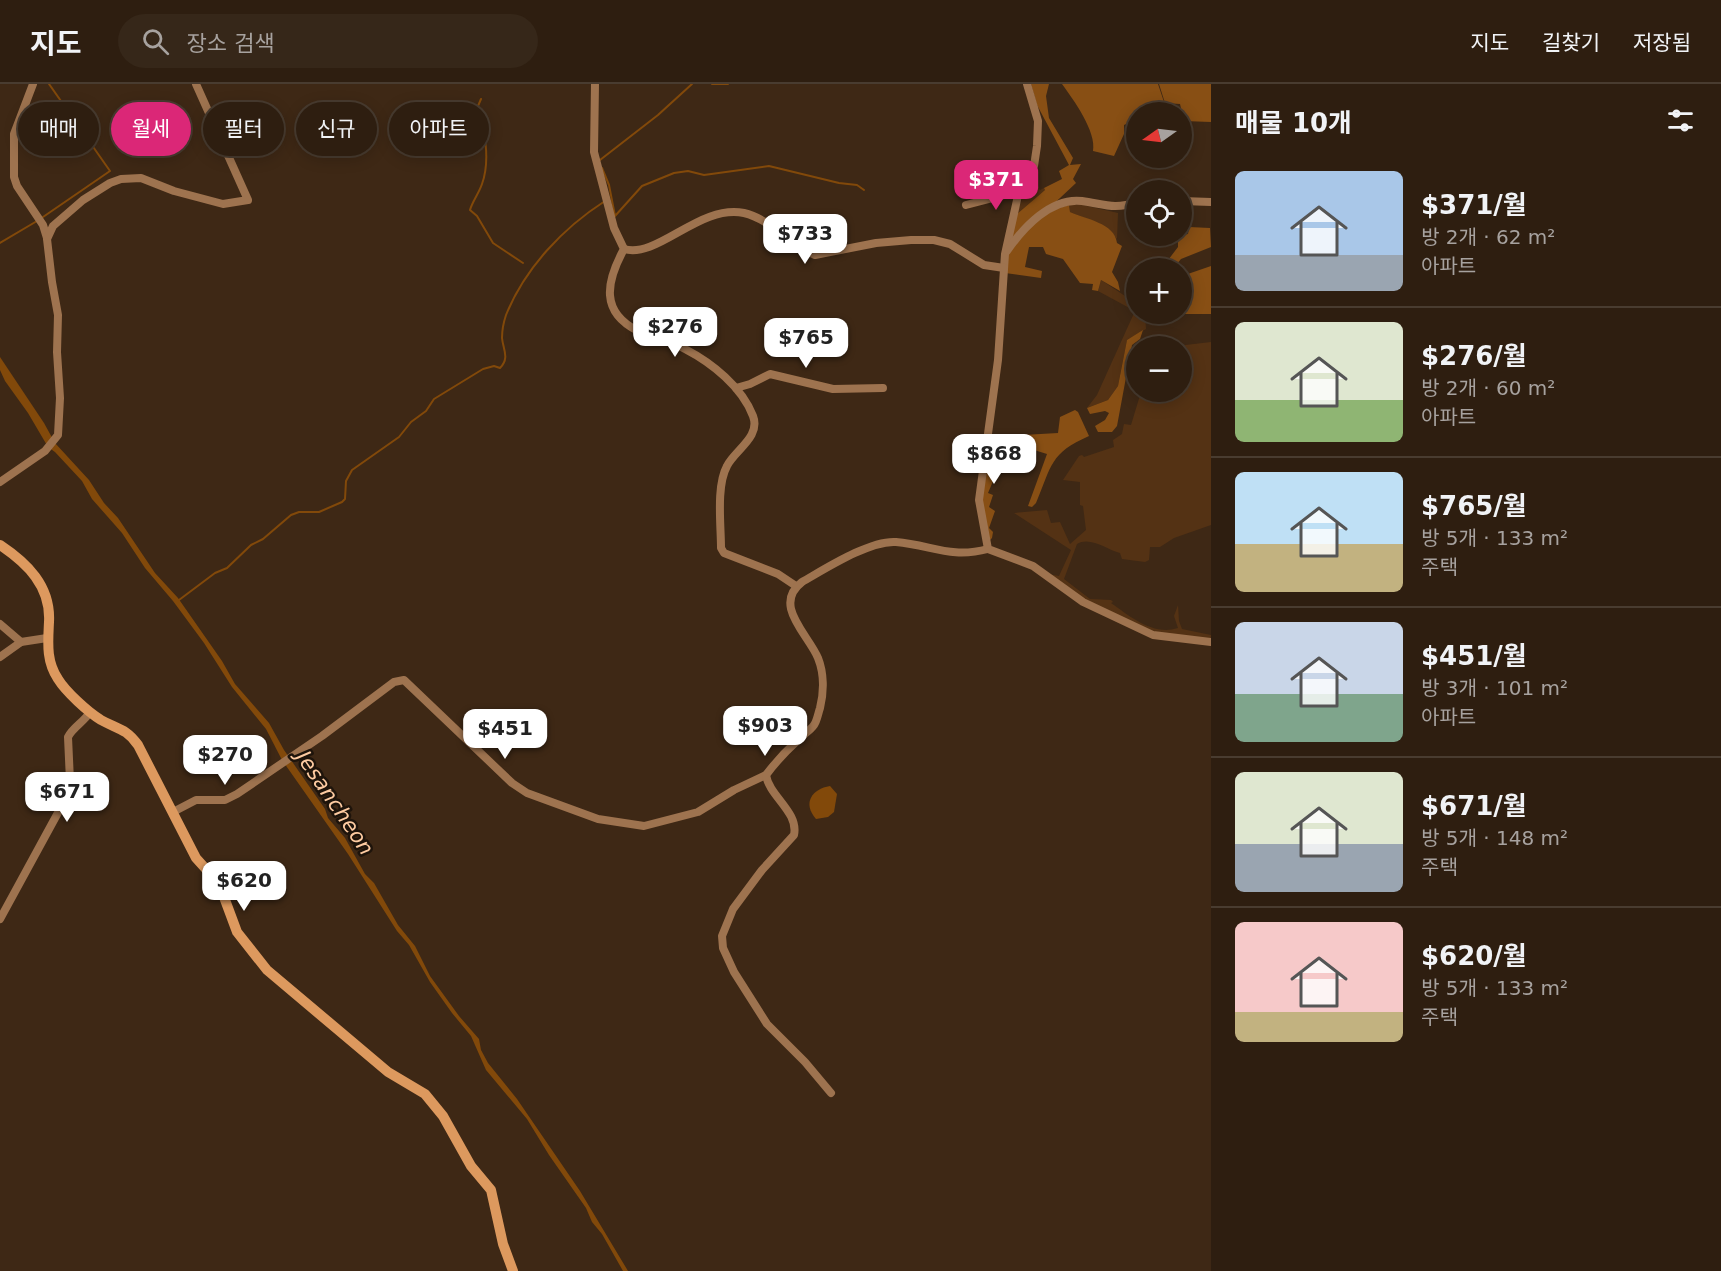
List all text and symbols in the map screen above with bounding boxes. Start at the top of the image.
search box [118,14,538,68]
icon: search [139,25,172,58]
text: 지도 [30,27,82,60]
text: 장소 검색 [187,31,275,56]
text: 지도 [1470,31,1509,55]
text: 길찾기 [1542,31,1600,55]
text: 저장됨 [1633,31,1691,55]
chip: 매매 [18,102,99,156]
chip: 월세 [111,102,191,156]
chip: 필터 [203,102,284,156]
chip: 신규 [296,102,377,156]
chip: 아파트 [389,102,489,156]
north arrow [1126,102,1192,168]
map controls [1126,102,1192,402]
icon: filters [1664,104,1697,137]
text: 매물 10개 [1235,108,1352,138]
pin: $371 [960,160,1032,211]
text: $371 [968,167,1024,191]
button: locate [1126,180,1192,246]
text: $371/월 [1421,190,1527,220]
icon: home [1283,195,1355,267]
pin: $733 [769,214,841,265]
text: $733 [777,221,833,245]
text: 방 2개 · 62 m² [1421,225,1555,249]
text: 아파트 [1421,254,1476,278]
button: + [1126,258,1192,324]
pin: $276 [639,307,711,358]
text: $276 [647,314,703,338]
pin: $765 [770,318,842,369]
text: $765 [778,325,834,349]
button: − [1126,336,1192,402]
text: $276/월 [1421,341,1527,371]
icon: home [1283,346,1355,418]
text: 방 2개 · 60 m² [1421,376,1555,400]
text: 아파트 [1421,405,1476,429]
pin: $868 [958,434,1030,485]
text: $868 [966,441,1022,465]
text: $765/월 [1421,491,1527,521]
icon: home [1283,496,1355,568]
text: 방 5개 · 133 m² [1421,526,1568,550]
text: 주택 [1421,555,1458,579]
text: $451/월 [1421,641,1527,671]
icon: home [1283,646,1355,718]
text: 방 3개 · 101 m² [1421,676,1568,700]
text: 아파트 [1421,705,1476,729]
pin: $903 [729,706,801,757]
pin: $451 [469,709,541,760]
text: $903 [737,713,793,737]
text: $451 [477,716,533,740]
pin: $270 [189,735,261,786]
text: $270 [197,742,253,766]
water label: Jesancheon [289,743,379,860]
pin: $671 [31,772,103,823]
text: $671 [39,779,95,803]
text: $671/월 [1421,791,1527,821]
icon: home [1283,796,1355,868]
text: 방 5개 · 148 m² [1421,826,1568,850]
text: 주택 [1421,855,1458,879]
pin: $620 [208,861,280,912]
text: $620 [216,868,272,892]
text: $620/월 [1421,941,1527,971]
icon: home [1283,946,1355,1018]
text: 방 5개 · 133 m² [1421,976,1568,1000]
text: 주택 [1421,1005,1458,1029]

